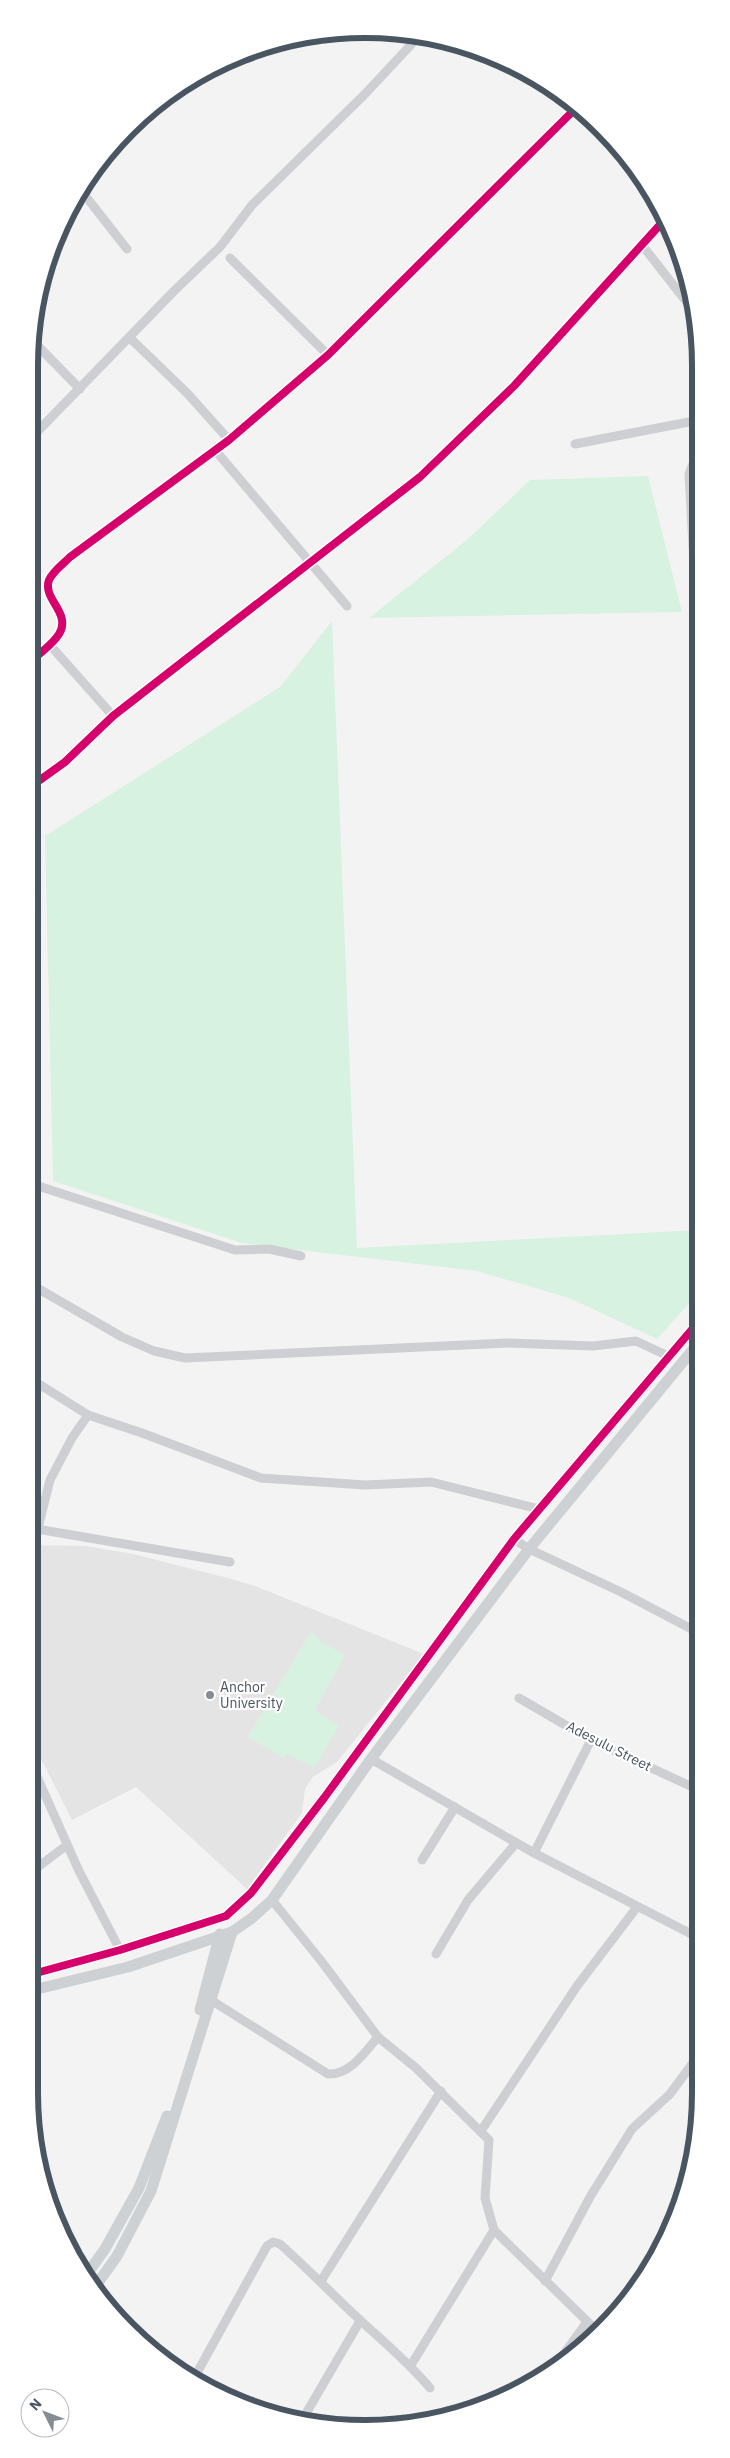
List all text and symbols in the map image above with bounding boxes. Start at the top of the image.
place label: Anchor University [220,1678,283,1712]
marker: Anchor University [204,1689,216,1701]
street label: Adesulu Street [563,1717,655,1775]
north arrow [20,2388,70,2438]
text: N [25,2395,45,2414]

